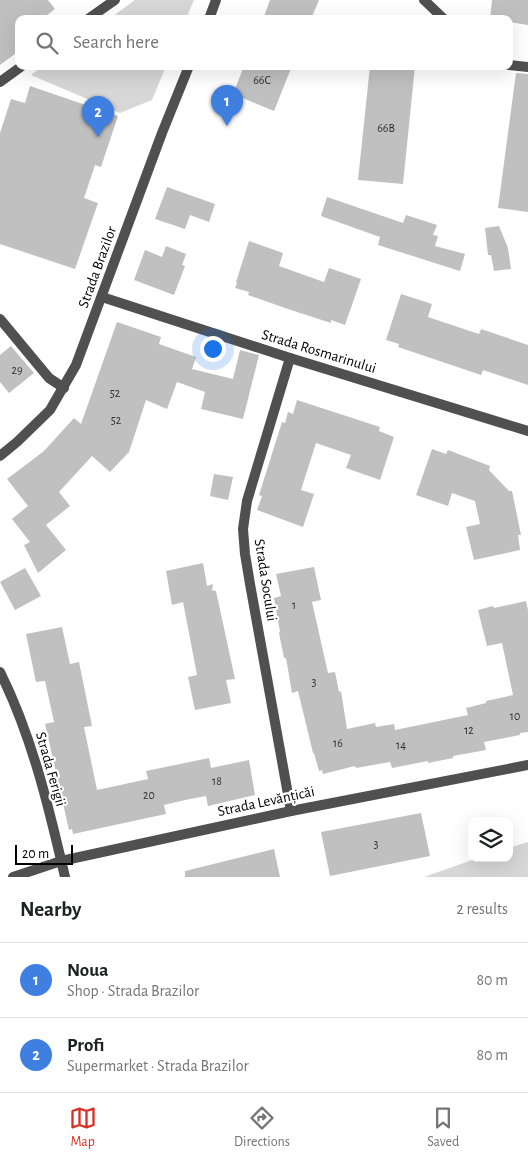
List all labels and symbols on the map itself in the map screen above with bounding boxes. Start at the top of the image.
house number: 66C [253,74,271,86]
pin: 1 [211,85,243,126]
pin: 2 [82,96,114,137]
house number: 66B [377,122,395,134]
street label: Strada Brazilor [76,224,119,310]
street label: Strada Rosmarinului [260,327,378,376]
your location [200,336,226,362]
house number: 29 [11,364,23,376]
house number: 52 [110,387,121,399]
house number: 52 [111,414,122,426]
street label: Strada Socului [252,538,279,622]
house number: 1 [292,599,296,611]
house number: 3 [312,676,317,688]
house number: 10 [510,710,520,722]
house number: 12 [464,724,474,736]
street label: Strada Ferigii [33,730,68,808]
house number: 16 [333,737,343,749]
house number: 14 [396,739,406,751]
house number: 18 [212,775,222,787]
street label: Strada Levănțicăi [216,784,316,820]
house number: 20 [143,789,155,801]
house number: 3 [374,838,379,850]
scale bar [15,842,72,865]

